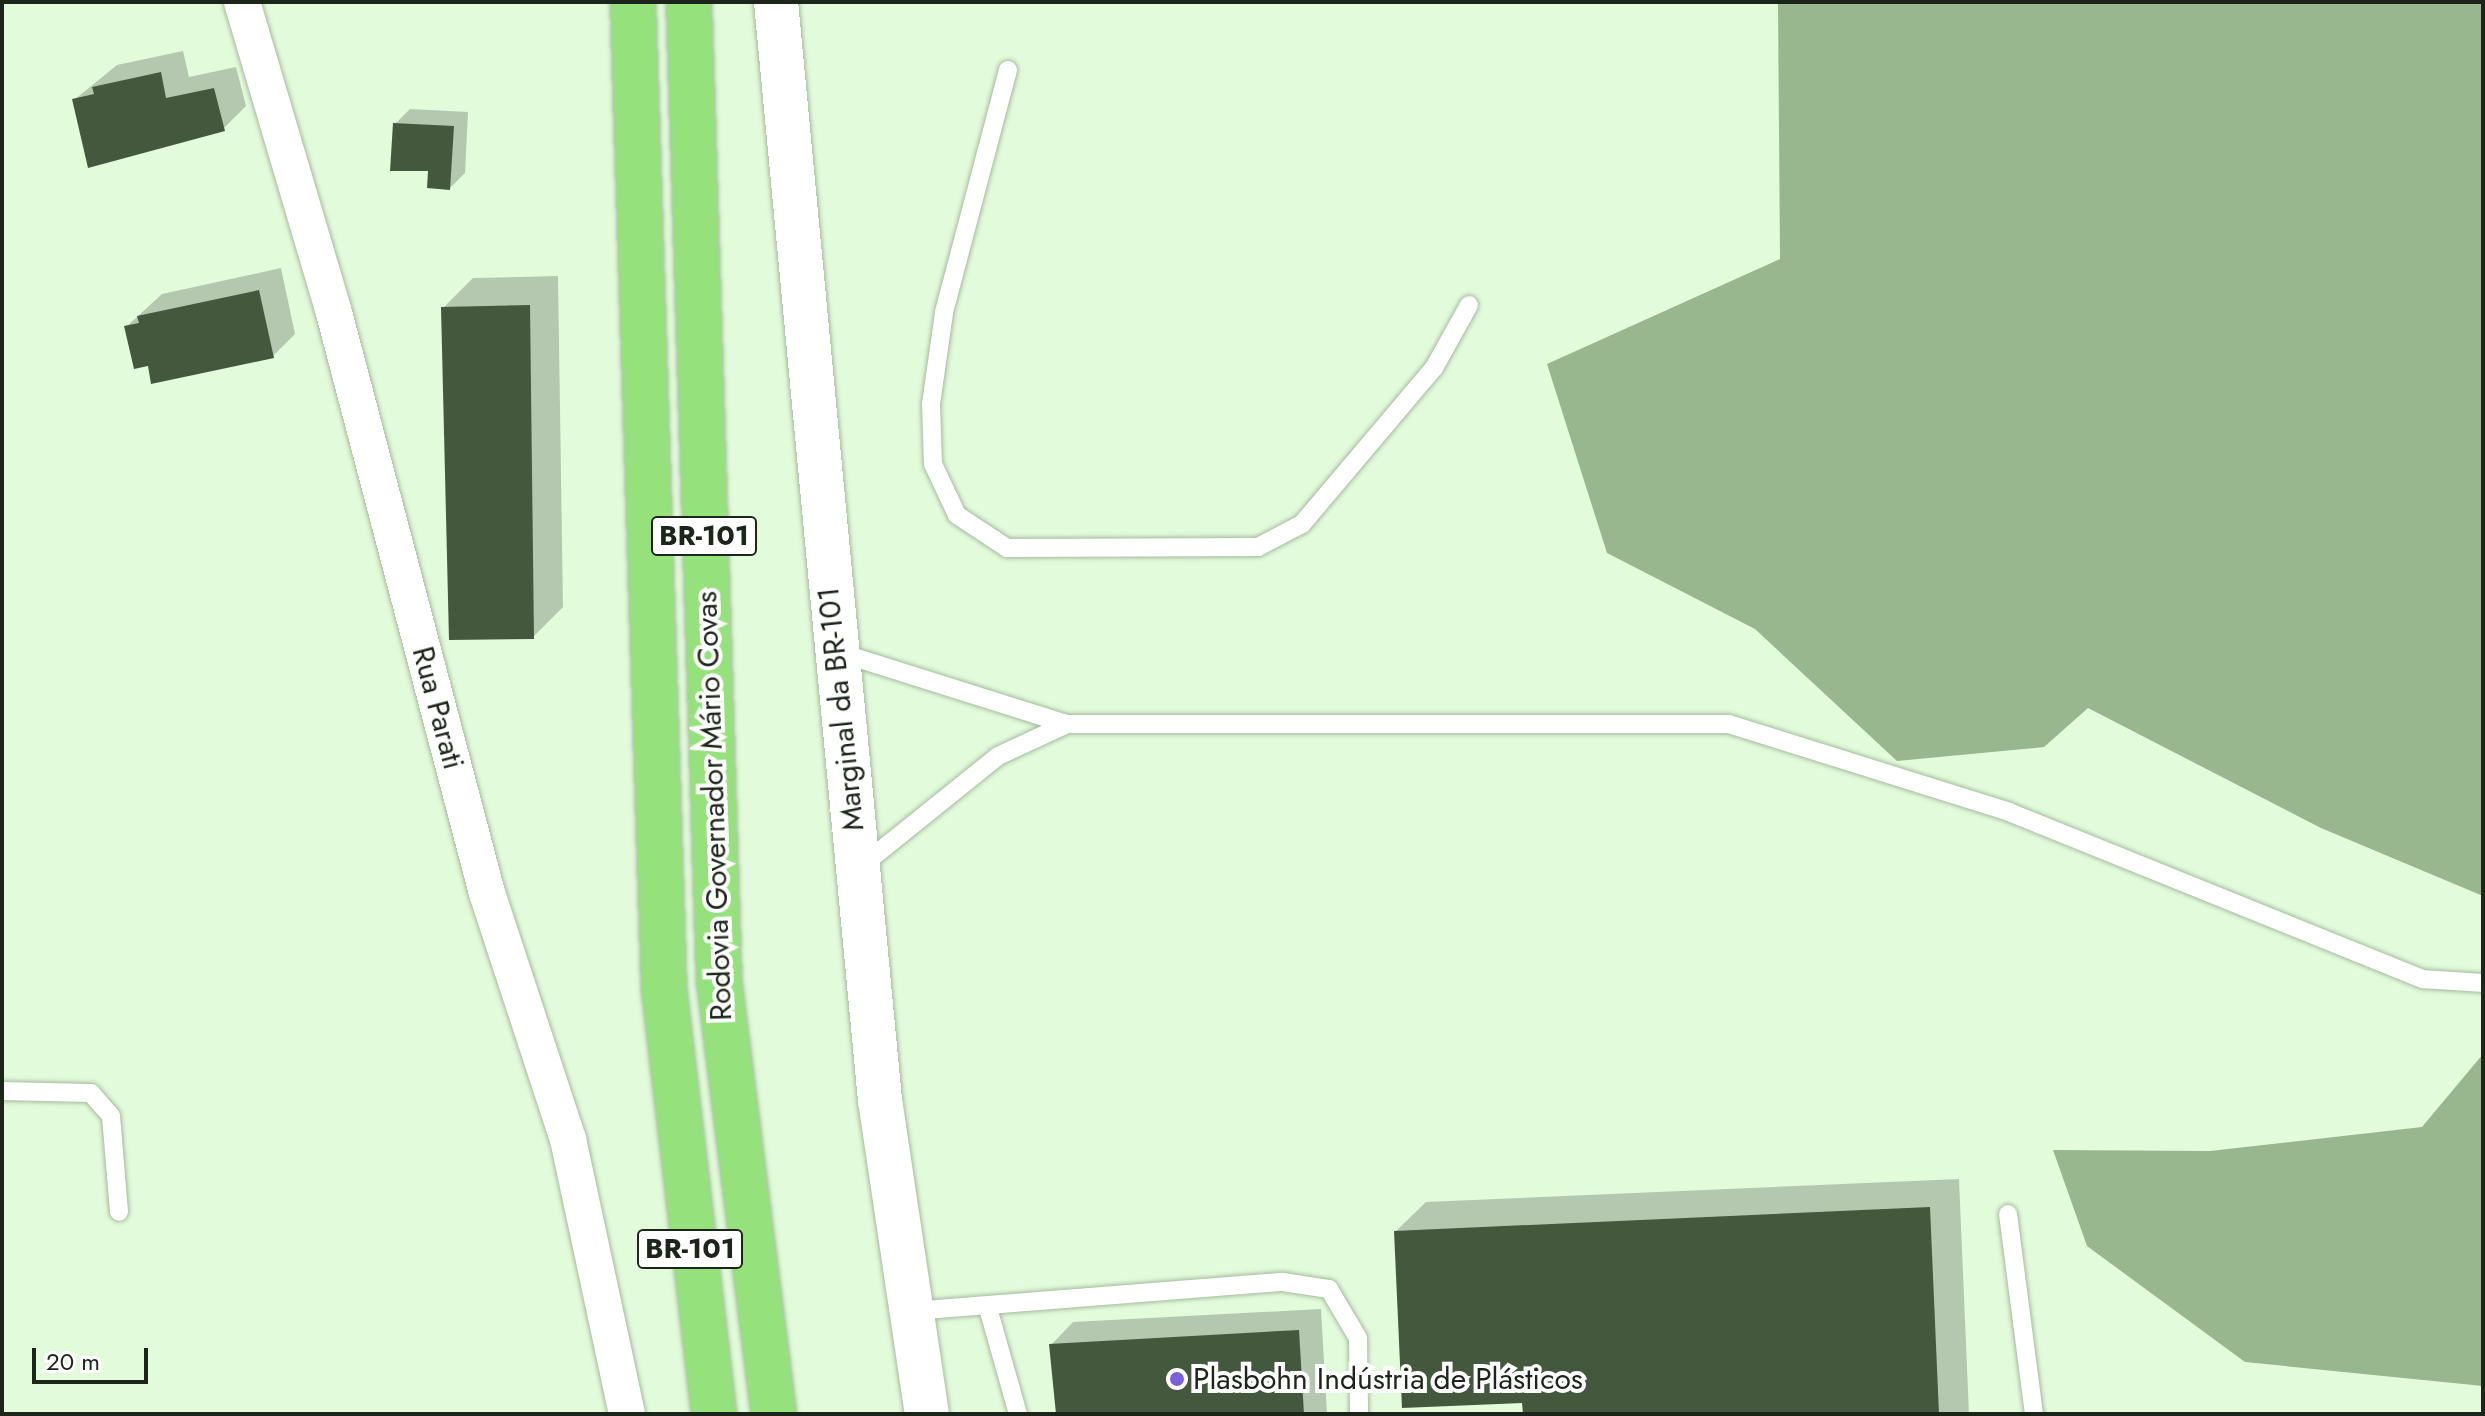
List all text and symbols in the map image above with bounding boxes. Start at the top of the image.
road number: BR-101 [650,512,758,560]
street label: Marginal da BR-101 [810,585,872,833]
street label: Rodovia Governador Mário Covas [689,591,739,1021]
street label: Rua Parati [404,643,472,773]
road number: BR-101 [636,1225,744,1273]
scale bar [36,1332,152,1382]
text: 20 m [46,1344,100,1379]
place label: Plasbohn Indústria de Plásticos [1193,1361,1583,1397]
marker: Plasbohn Indústria de Plásticos [1168,1370,1186,1388]

